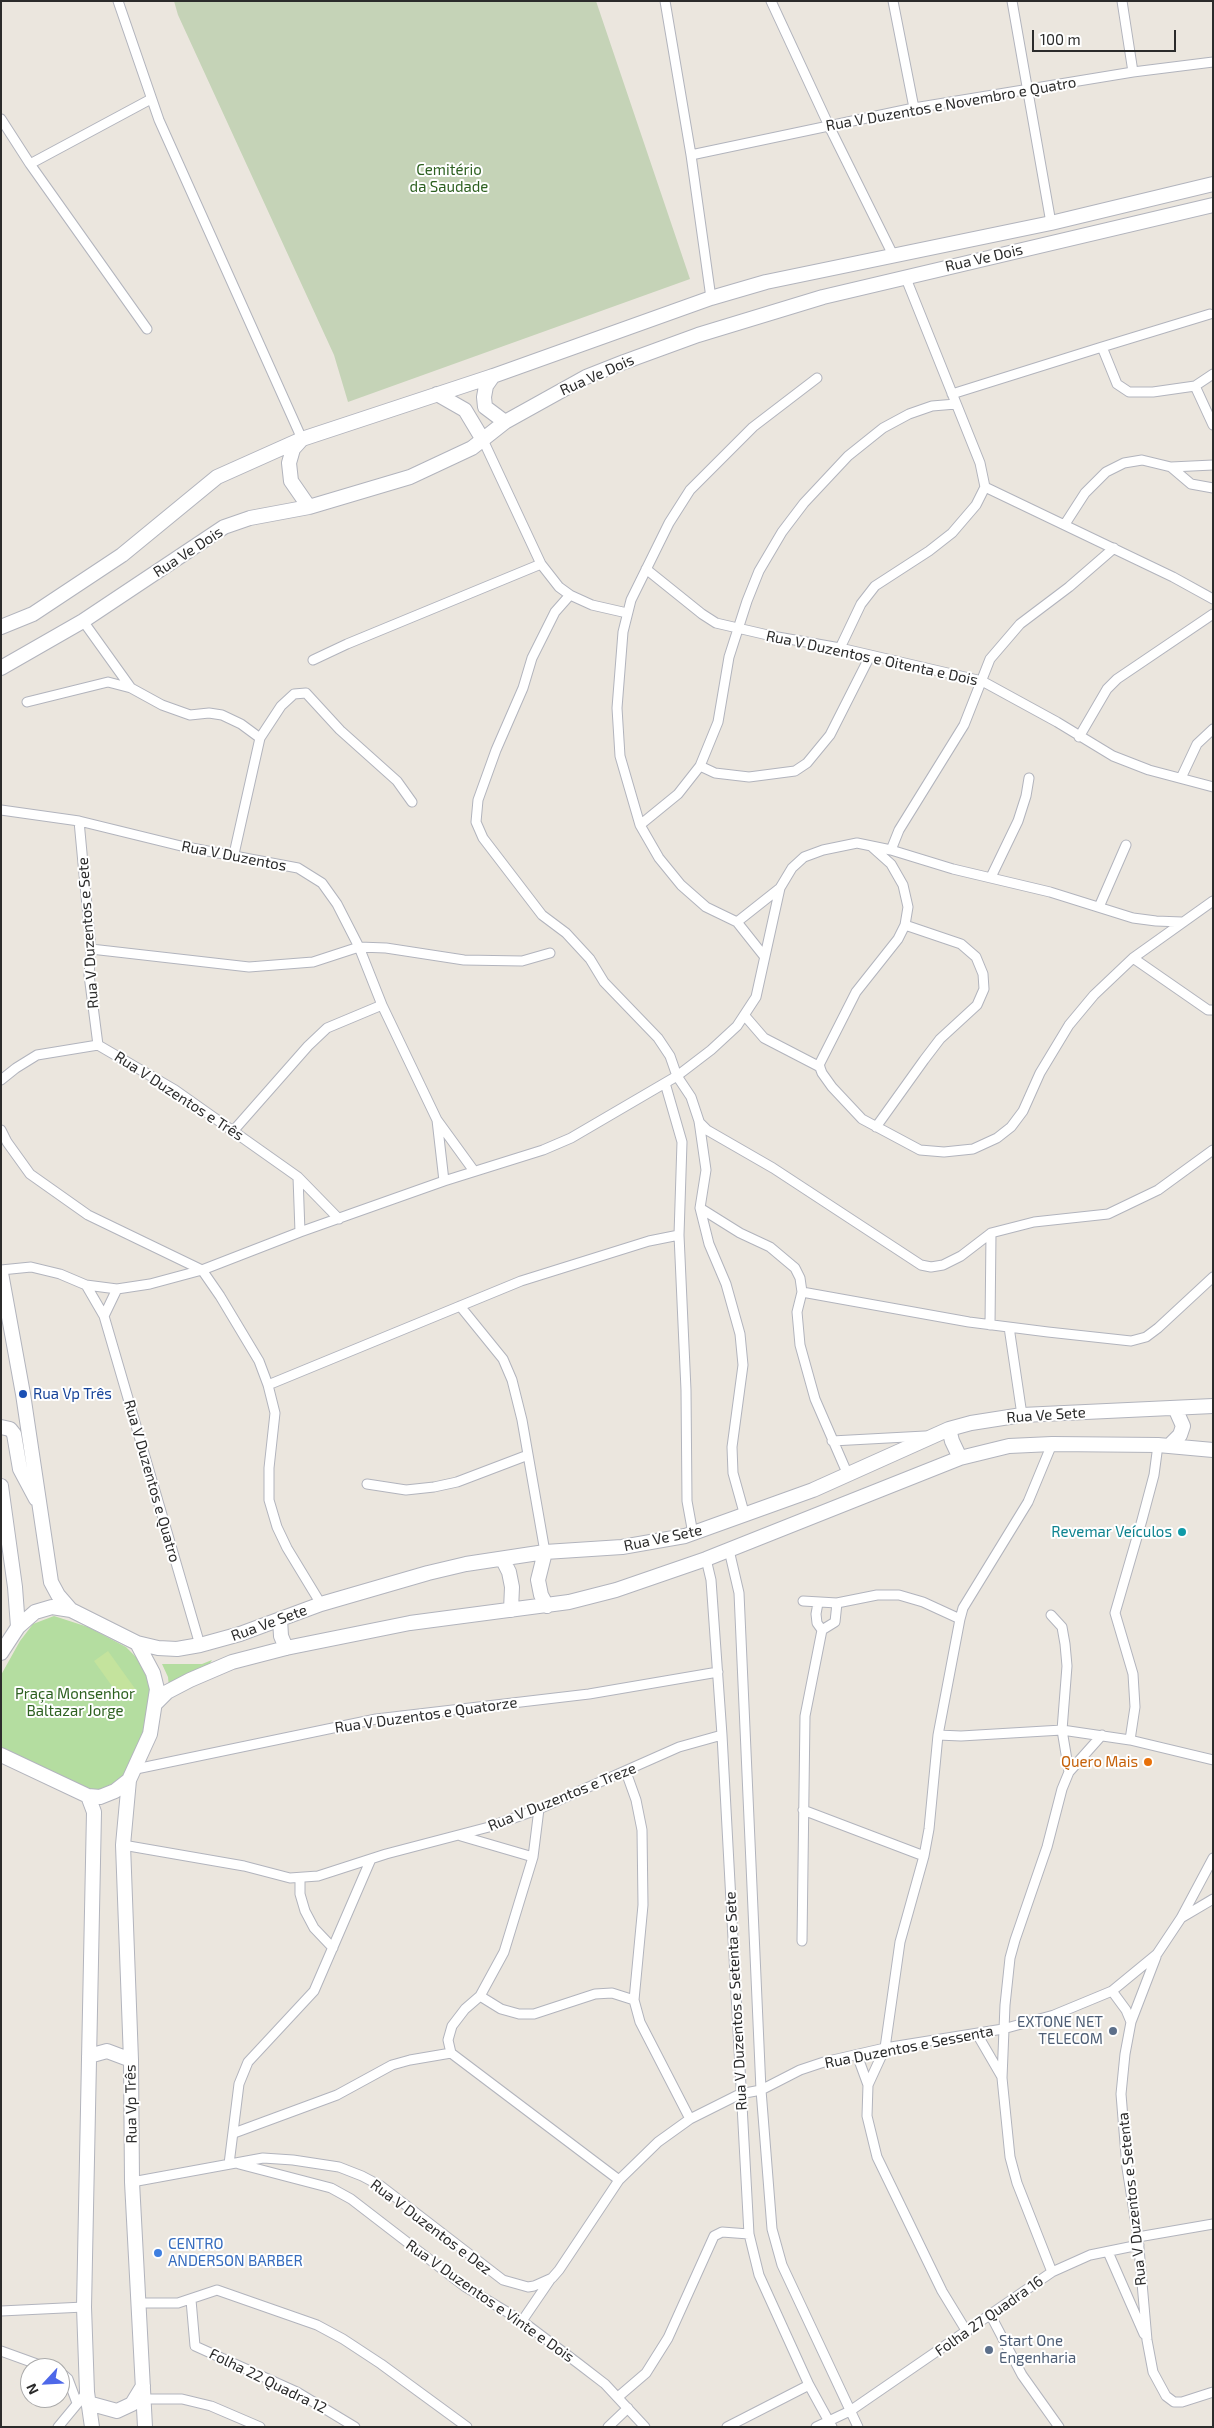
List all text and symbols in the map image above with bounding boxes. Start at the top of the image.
scale bar [1034,20,1178,52]
text: 100 m [1040,30,1081,48]
street label: Rua V Duzentos e Novembro e Quatro [824,73,1078,135]
park label: Cemitério da Saudade [410,161,488,196]
street label: Rua Ve Dois [943,240,1025,276]
street label: Rua Ve Dois [557,351,637,399]
street label: Rua Ve Dois [150,523,226,581]
street label: Rua V Duzentos e Oitenta e Dois [764,627,980,689]
street label: Rua V Duzentos [180,837,288,875]
street label: Rua V Duzentos e Sete [74,857,102,1009]
street label: Rua V Duzentos e Três [111,1048,247,1144]
place label: Rua Vp Três [33,1385,112,1403]
marker: Rua Vp Três [17,1388,29,1400]
street label: Rua V Duzentos e Quatro [120,1398,184,1564]
street label: Rua Ve Sete [1006,1403,1086,1427]
street label: Rua Ve Sete [622,1521,704,1555]
place label: Revemar Veículos [1051,1523,1172,1541]
marker: Revemar Veículos [1176,1526,1188,1538]
street label: Rua Ve Sete [229,1601,309,1645]
park label: Praça Monsenhor Baltazar Jorge [15,1685,135,1720]
street label: Rua V Duzentos e Quatorze [334,1693,518,1737]
place label: Quero Mais [1061,1753,1138,1771]
marker: Quero Mais [1142,1756,1154,1768]
street label: Rua V Duzentos e Treze [485,1759,639,1835]
street label: Rua V Duzentos e Setenta e Sete [721,1891,751,2111]
place label: EXTONE NET TELECOM [1017,2013,1103,2048]
street label: Rua Duzentos e Sessenta [823,2022,995,2072]
marker: EXTONE NET TELECOM [1107,2025,1119,2037]
street label: Rua Vp Três [121,2064,141,2144]
street label: Rua V Duzentos e Setenta [1114,2111,1150,2287]
street label: Rua V Duzentos e Dez [367,2176,495,2278]
place label: CENTRO ANDERSON BARBER [168,2235,303,2270]
street label: Rua V Duzentos e Vinte e Dois [402,2236,578,2366]
marker: CENTRO ANDERSON BARBER [152,2247,164,2259]
street label: Folha 27 Quadra 16 [931,2272,1047,2360]
place label: Start One Engenharia [999,2332,1076,2367]
marker: Start One Engenharia [983,2344,995,2356]
street label: Folha 22 Quadra 12 [206,2345,330,2417]
north arrow [20,2358,70,2408]
text: N [22,2381,42,2397]

